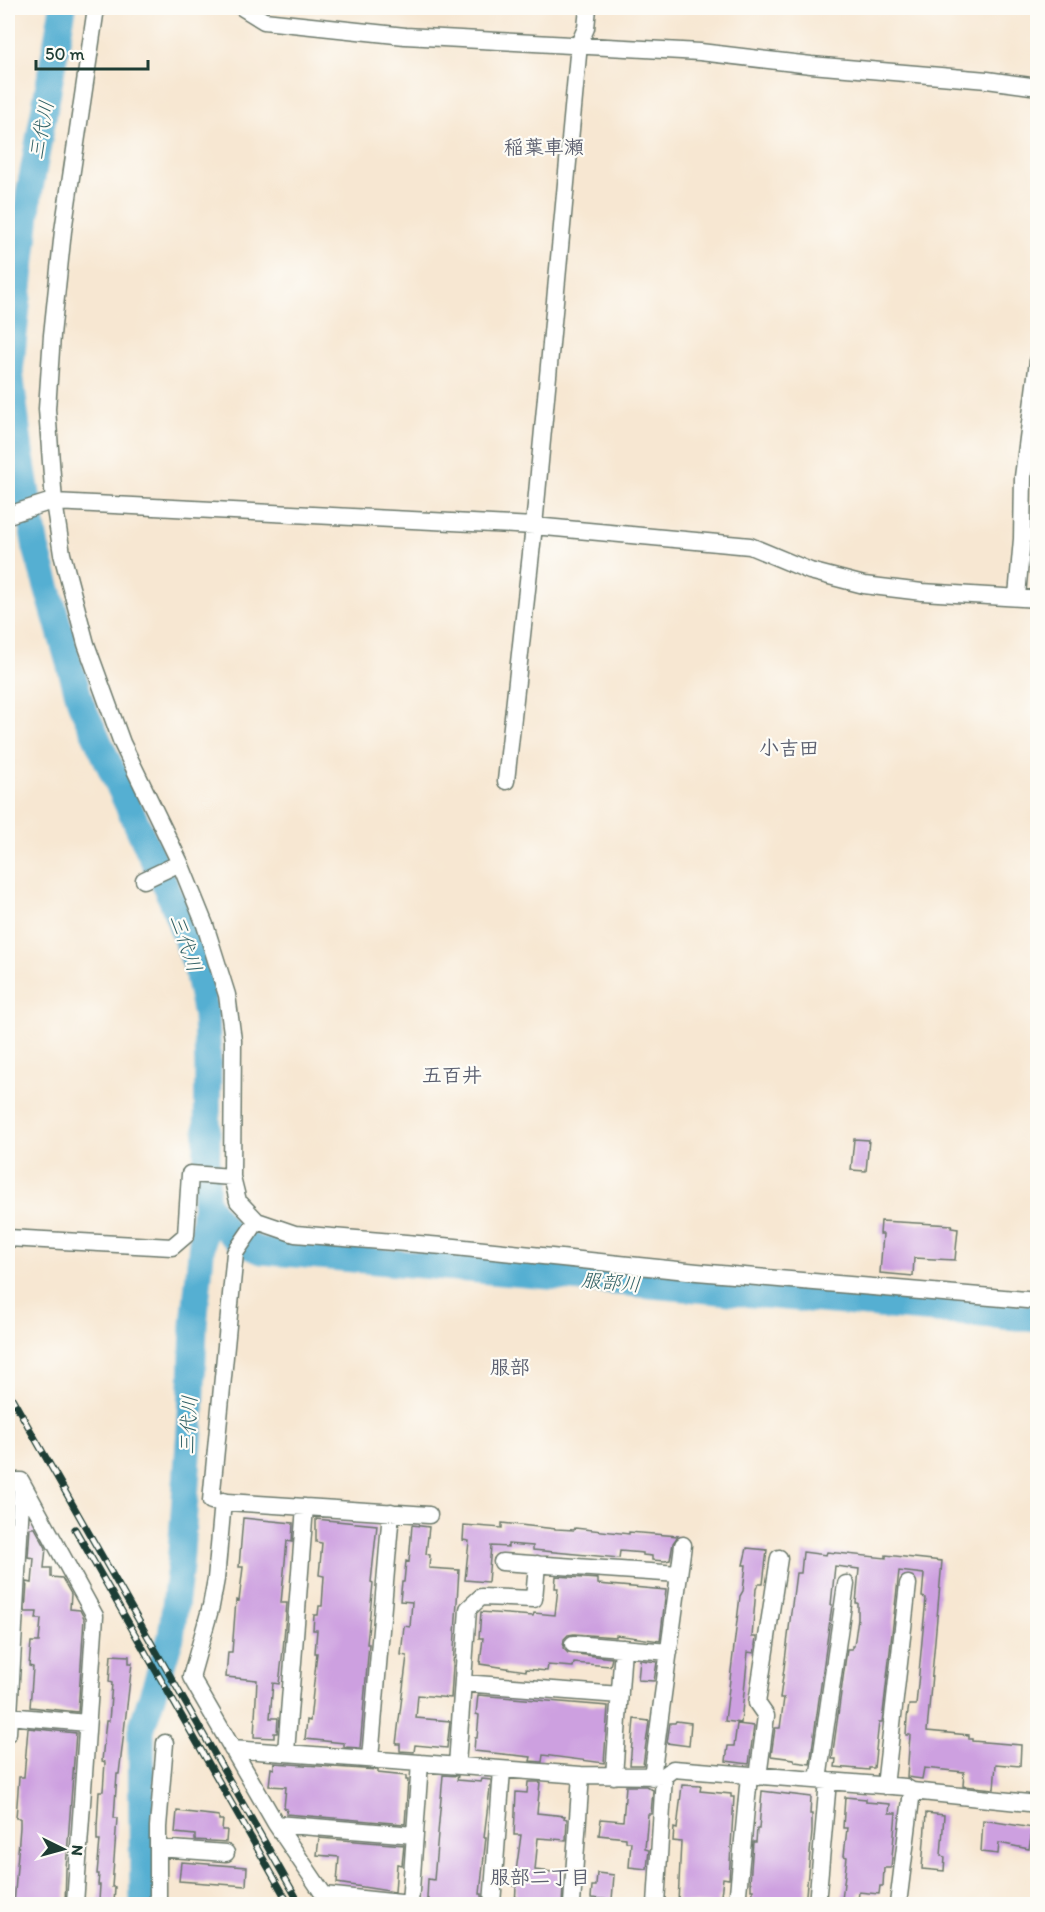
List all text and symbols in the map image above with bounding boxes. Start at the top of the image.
scale bar [36,33,148,71]
text: 50 m [45,43,85,65]
water label: 三代川 [23,98,59,162]
district label: 稲葉車瀬 [504,135,584,159]
district label: 小吉田 [759,736,819,760]
water label: 三代川 [165,911,207,975]
district label: 五百井 [422,1063,482,1087]
water label: 服部川 [580,1267,642,1297]
district label: 服部 [490,1355,530,1379]
water label: 三代川 [174,1394,202,1456]
north arrow [33,1819,93,1879]
text: N [68,1844,87,1856]
district label: 服部二丁目 [490,1865,590,1889]

